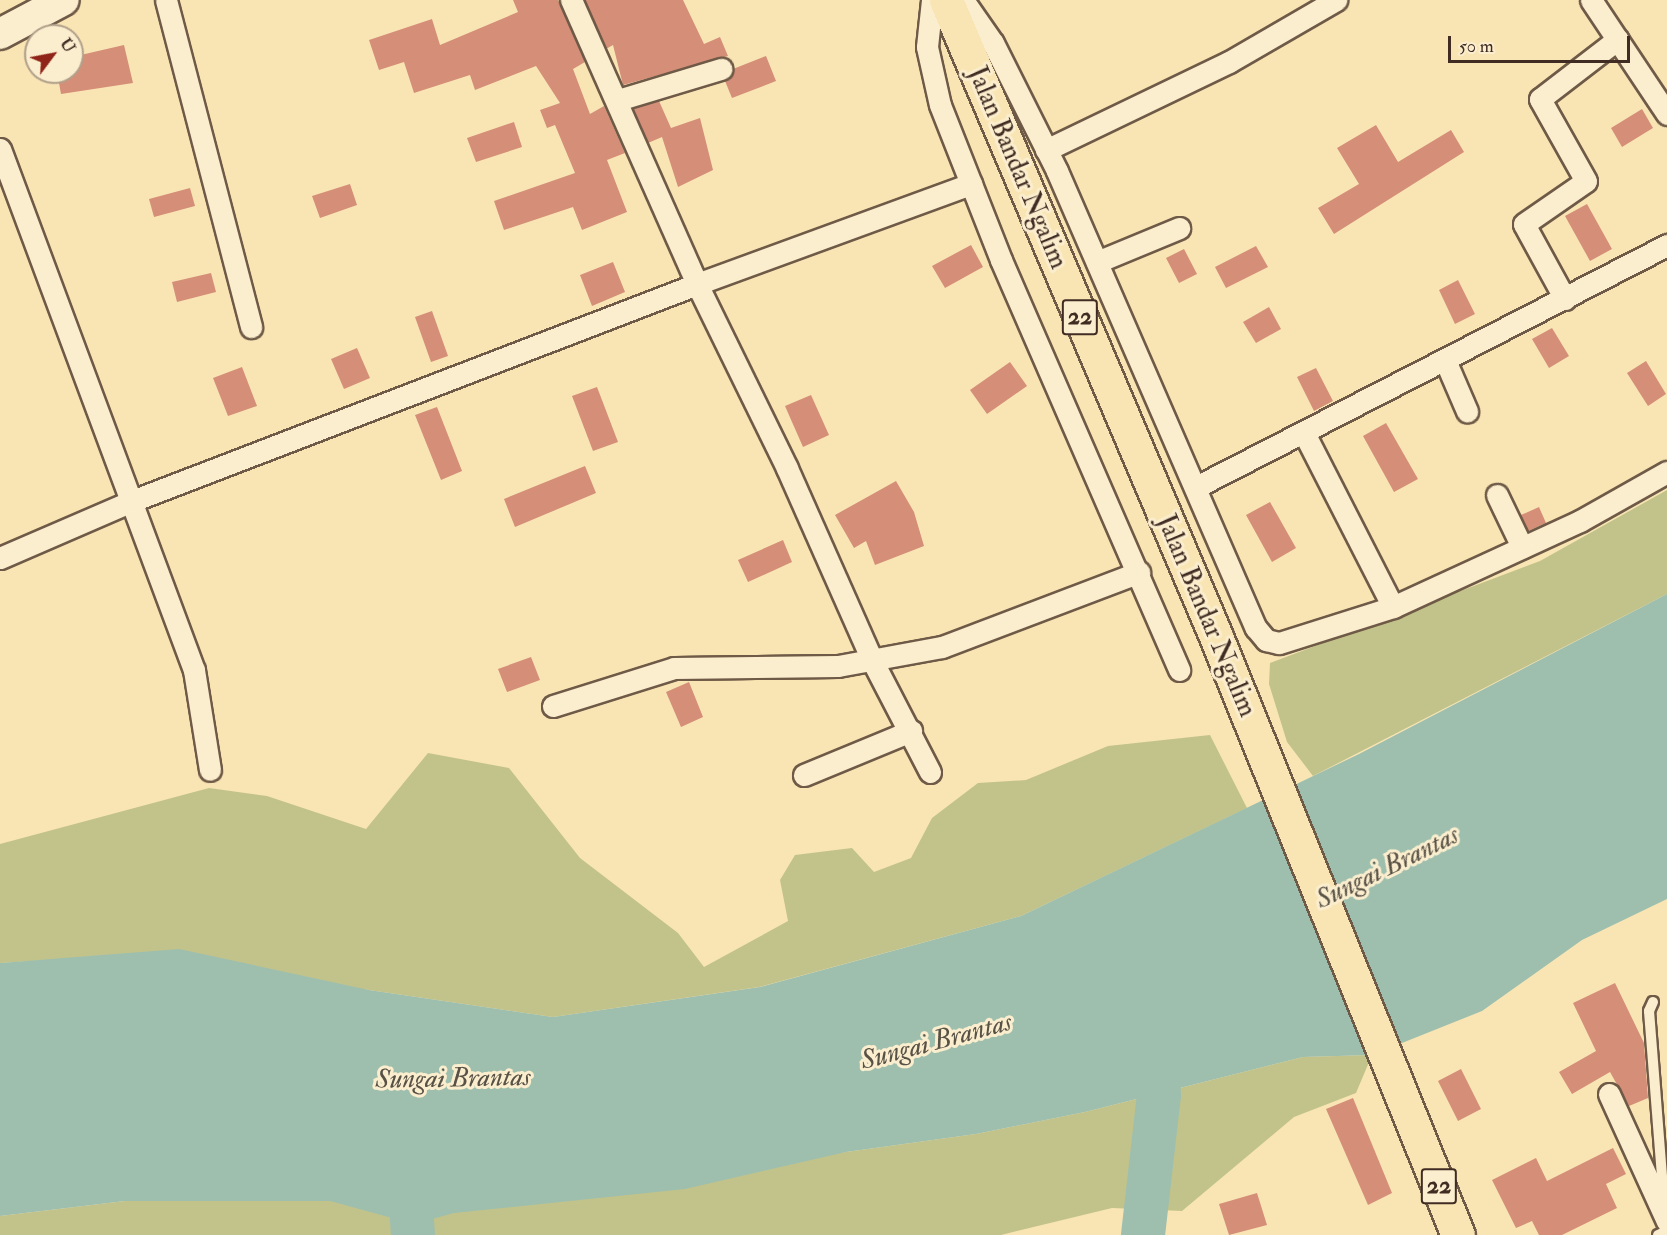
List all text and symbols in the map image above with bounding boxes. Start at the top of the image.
north arrow [24,24,84,84]
scale bar [1451,24,1632,62]
text: U [56,35,80,57]
text: 50 m [1459,35,1494,58]
street label: Jalan Bandar Ngalim [960,62,1074,274]
road number: 22 [1060,296,1100,338]
street label: Jalan Bandar Ngalim [1149,510,1263,722]
water label: Sungai Brantas [1310,818,1464,916]
water label: Sungai Brantas [857,1005,1015,1077]
water label: Sungai Brantas [375,1060,531,1096]
road number: 22 [1420,1165,1458,1207]

